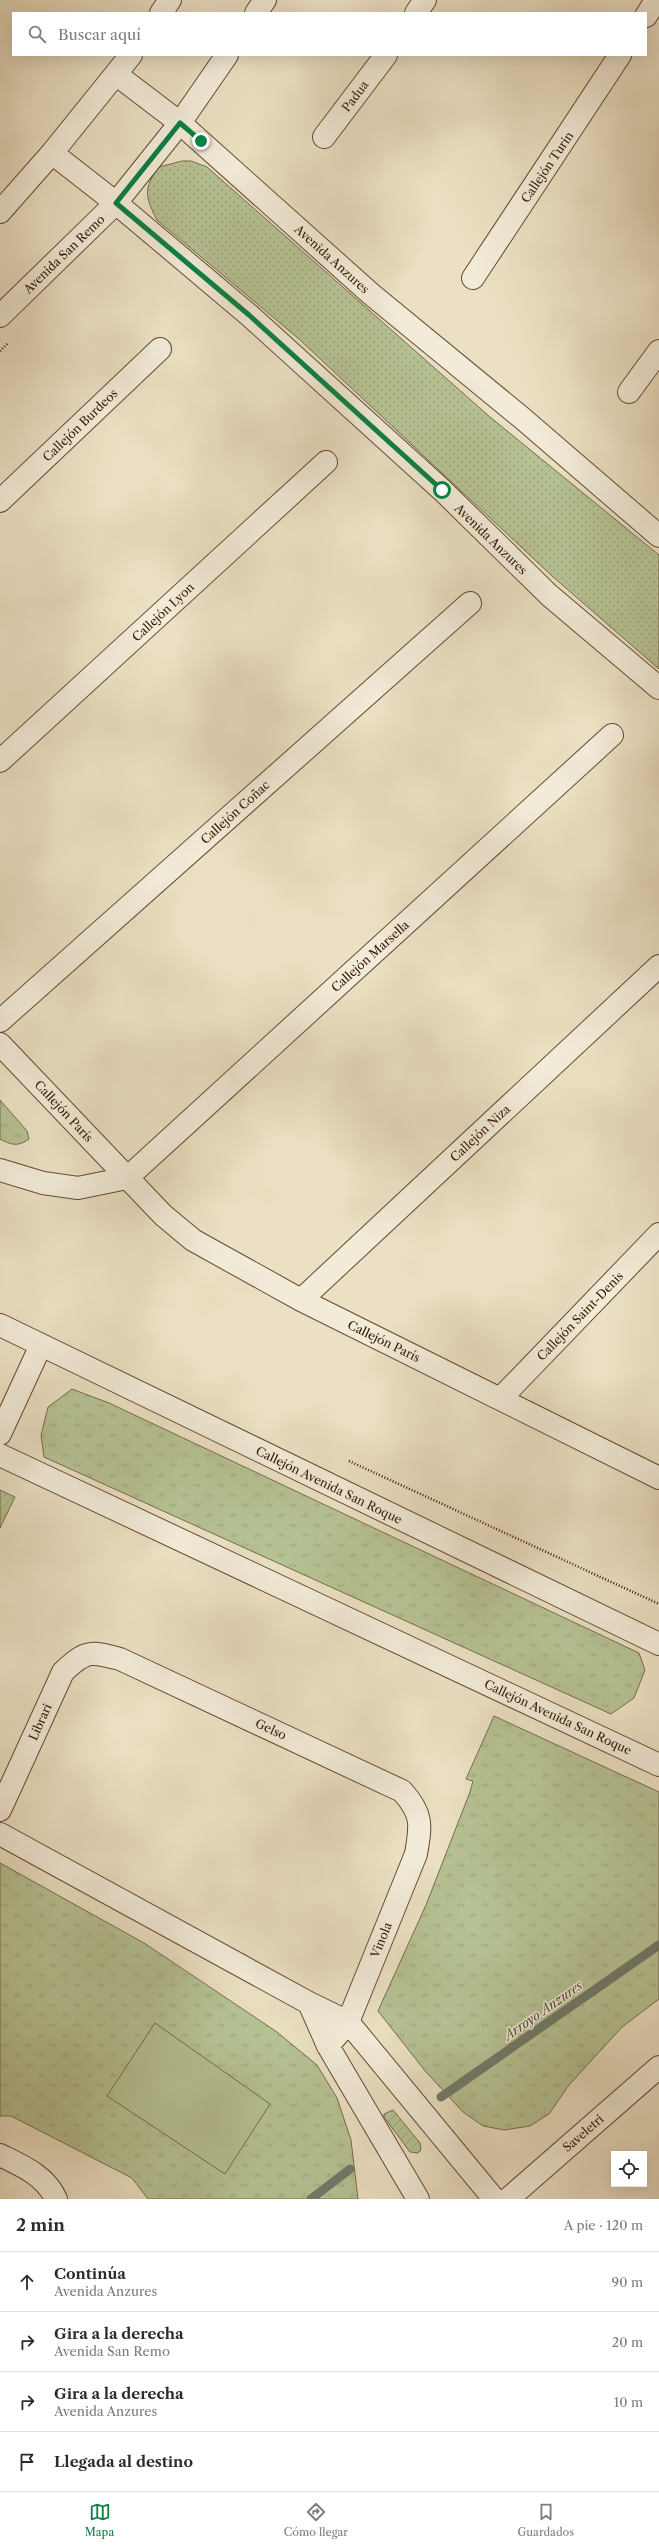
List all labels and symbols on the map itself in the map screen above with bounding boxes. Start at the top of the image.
street label: Padua [338,77,372,115]
street label: Callejón Turin [518,128,577,206]
route end [192,132,210,150]
street label: Avenida San Remo [20,211,108,297]
street label: Avenida Anzures [291,221,372,296]
street label: Callejón Burdeos [39,386,121,464]
route start [433,481,451,499]
street label: Avenida Anzures [451,500,530,577]
street label: Callejón Lyon [129,579,197,645]
street label: Callejón Coñac [197,777,273,847]
street label: Callejón Marsella [328,917,413,995]
street label: Callejón París [32,1077,96,1145]
street label: Callejón Niza [447,1101,514,1165]
street label: Callejón Saint-Denis [534,1268,626,1364]
street label: Callejón París [345,1317,423,1365]
street label: Callejón Avenida San Roque [253,1443,405,1527]
street label: Callejón Avenida San Roque [482,1676,634,1758]
street label: Librari [25,1701,55,1743]
street label: Gelso [253,1715,289,1743]
street label: Vinola [367,1919,395,1961]
water label: Arroyo Anzures [499,1977,586,2044]
street label: Saveletri [559,2111,607,2155]

